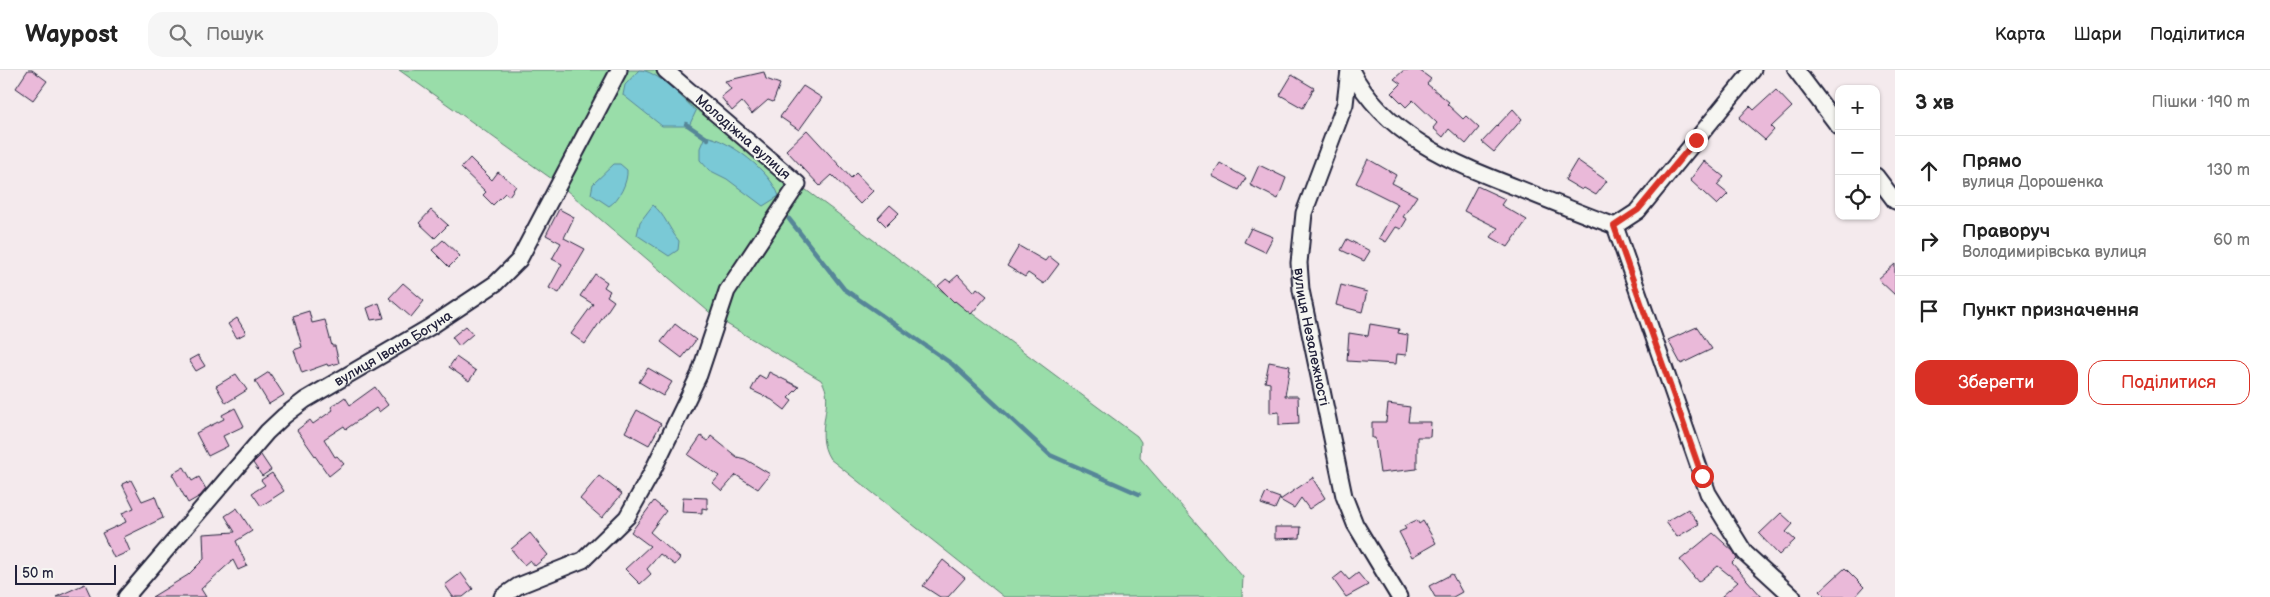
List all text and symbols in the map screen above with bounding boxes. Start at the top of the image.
search box [148,12,498,57]
text: Waypost [25,20,118,49]
icon: search [166,21,194,49]
text: Пошук [206,23,264,46]
text: Карта [1995,24,2045,45]
text: Шари [2073,24,2122,45]
text: Поділитися [2150,24,2245,45]
map controls [1835,85,1880,220]
button: + [1835,85,1880,130]
text: 3 хв [1915,90,1954,115]
street label: Молодіжна вулиця [692,91,794,183]
text: Пішки · 190 m [2151,93,2250,112]
route end [1685,129,1708,152]
button: − [1835,130,1880,175]
text: Прямо [1962,150,2022,173]
icon: ahead [1915,157,1943,185]
text: 130 m [2207,161,2250,180]
text: вулиця Дорошенка [1962,173,2103,192]
button: locate [1835,175,1880,220]
text: Праворуч [1962,220,2050,243]
icon: right [1915,227,1943,255]
text: 60 m [2213,231,2250,250]
text: Володимирівська вулиця [1962,243,2147,262]
street label: вулиця Незалежності [1291,267,1333,407]
icon: arrive [1915,297,1943,325]
text: Пункт призначення [1962,299,2139,322]
street label: вулиця Івана Богуна [331,306,456,390]
button: Зберегти [1915,360,2078,405]
button: Поділитися [2088,360,2250,405]
route start [1691,465,1714,488]
scale bar [15,562,116,585]
text: 50 m [22,565,54,582]

